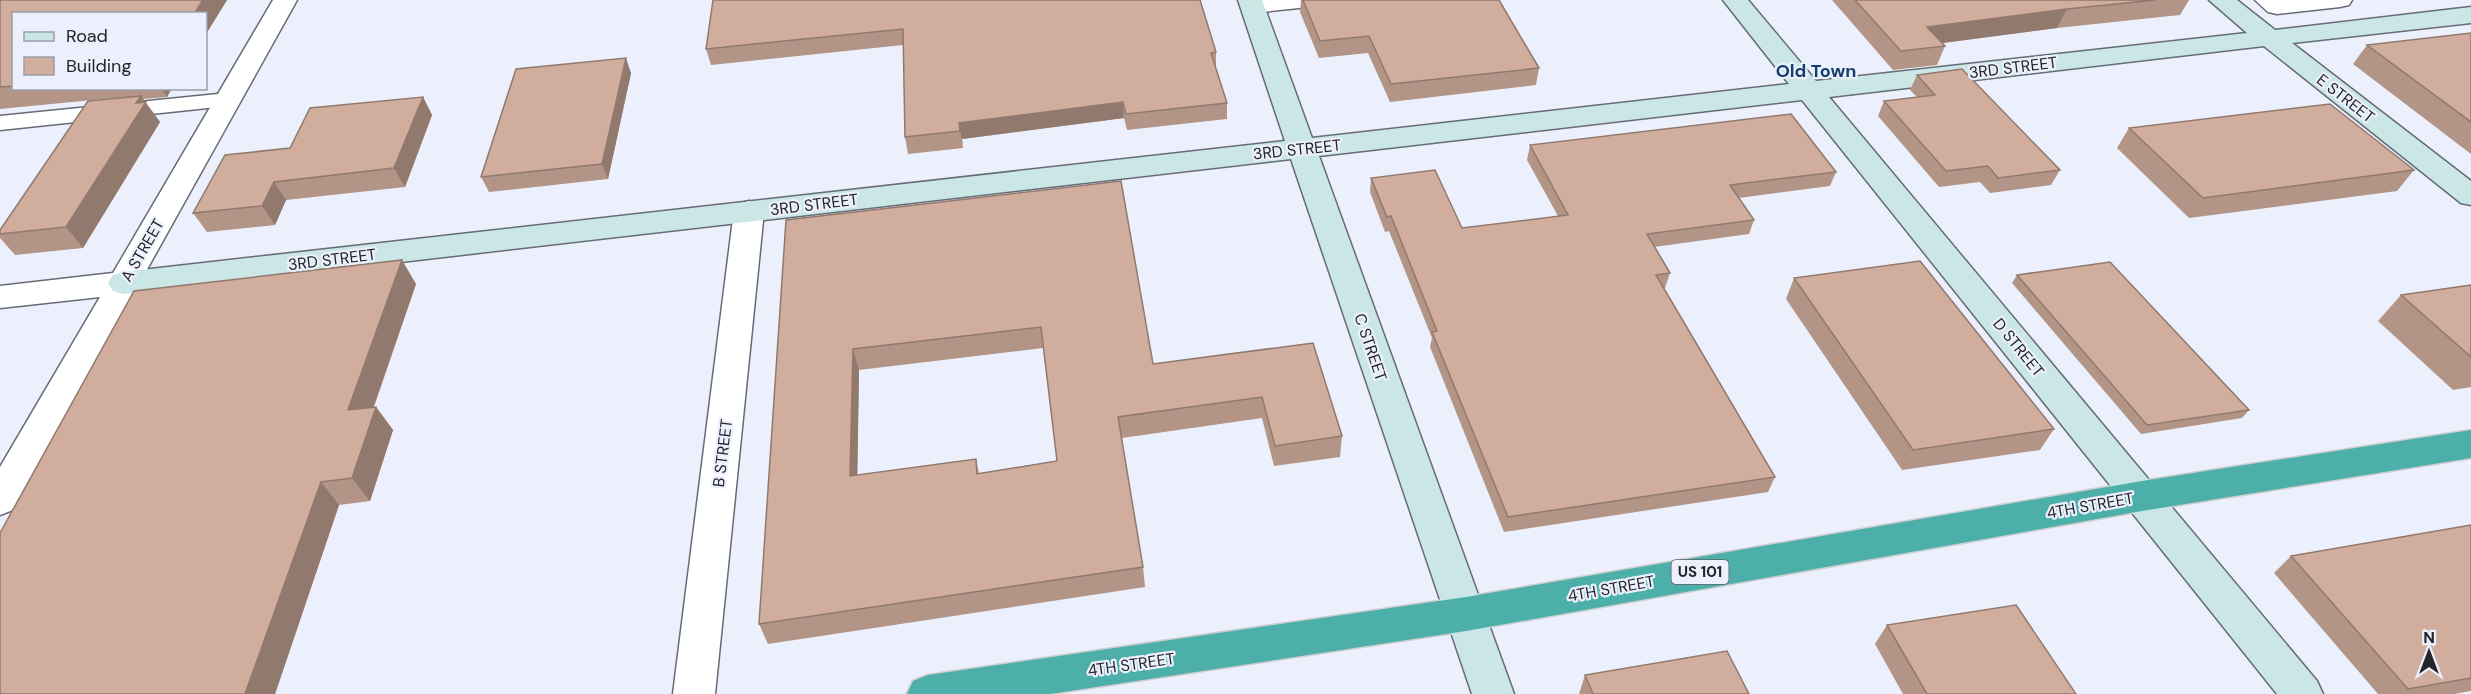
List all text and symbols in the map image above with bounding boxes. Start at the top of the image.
legend [12,12,207,90]
text: Road [66,24,108,48]
street label: 3RD STREET [1968,52,2058,83]
text: Building [66,54,131,78]
district label: Old Town [1776,59,1856,83]
street label: E STREET [2312,69,2379,128]
street label: 3RD STREET [1252,134,1342,165]
street label: 3RD STREET [769,189,859,220]
street label: A STREET [116,215,169,286]
street label: 3RD STREET [287,244,377,275]
street label: C STREET [1349,311,1392,384]
street label: D STREET [1988,314,2049,381]
street label: B STREET [708,418,737,488]
street label: 4TH STREET [2045,488,2135,523]
road number: US 101 [1672,560,1728,584]
street label: 4TH STREET [1566,571,1656,606]
north arrow [2399,622,2459,682]
text: N [2423,627,2435,648]
street label: 4TH STREET [1086,648,1176,681]

